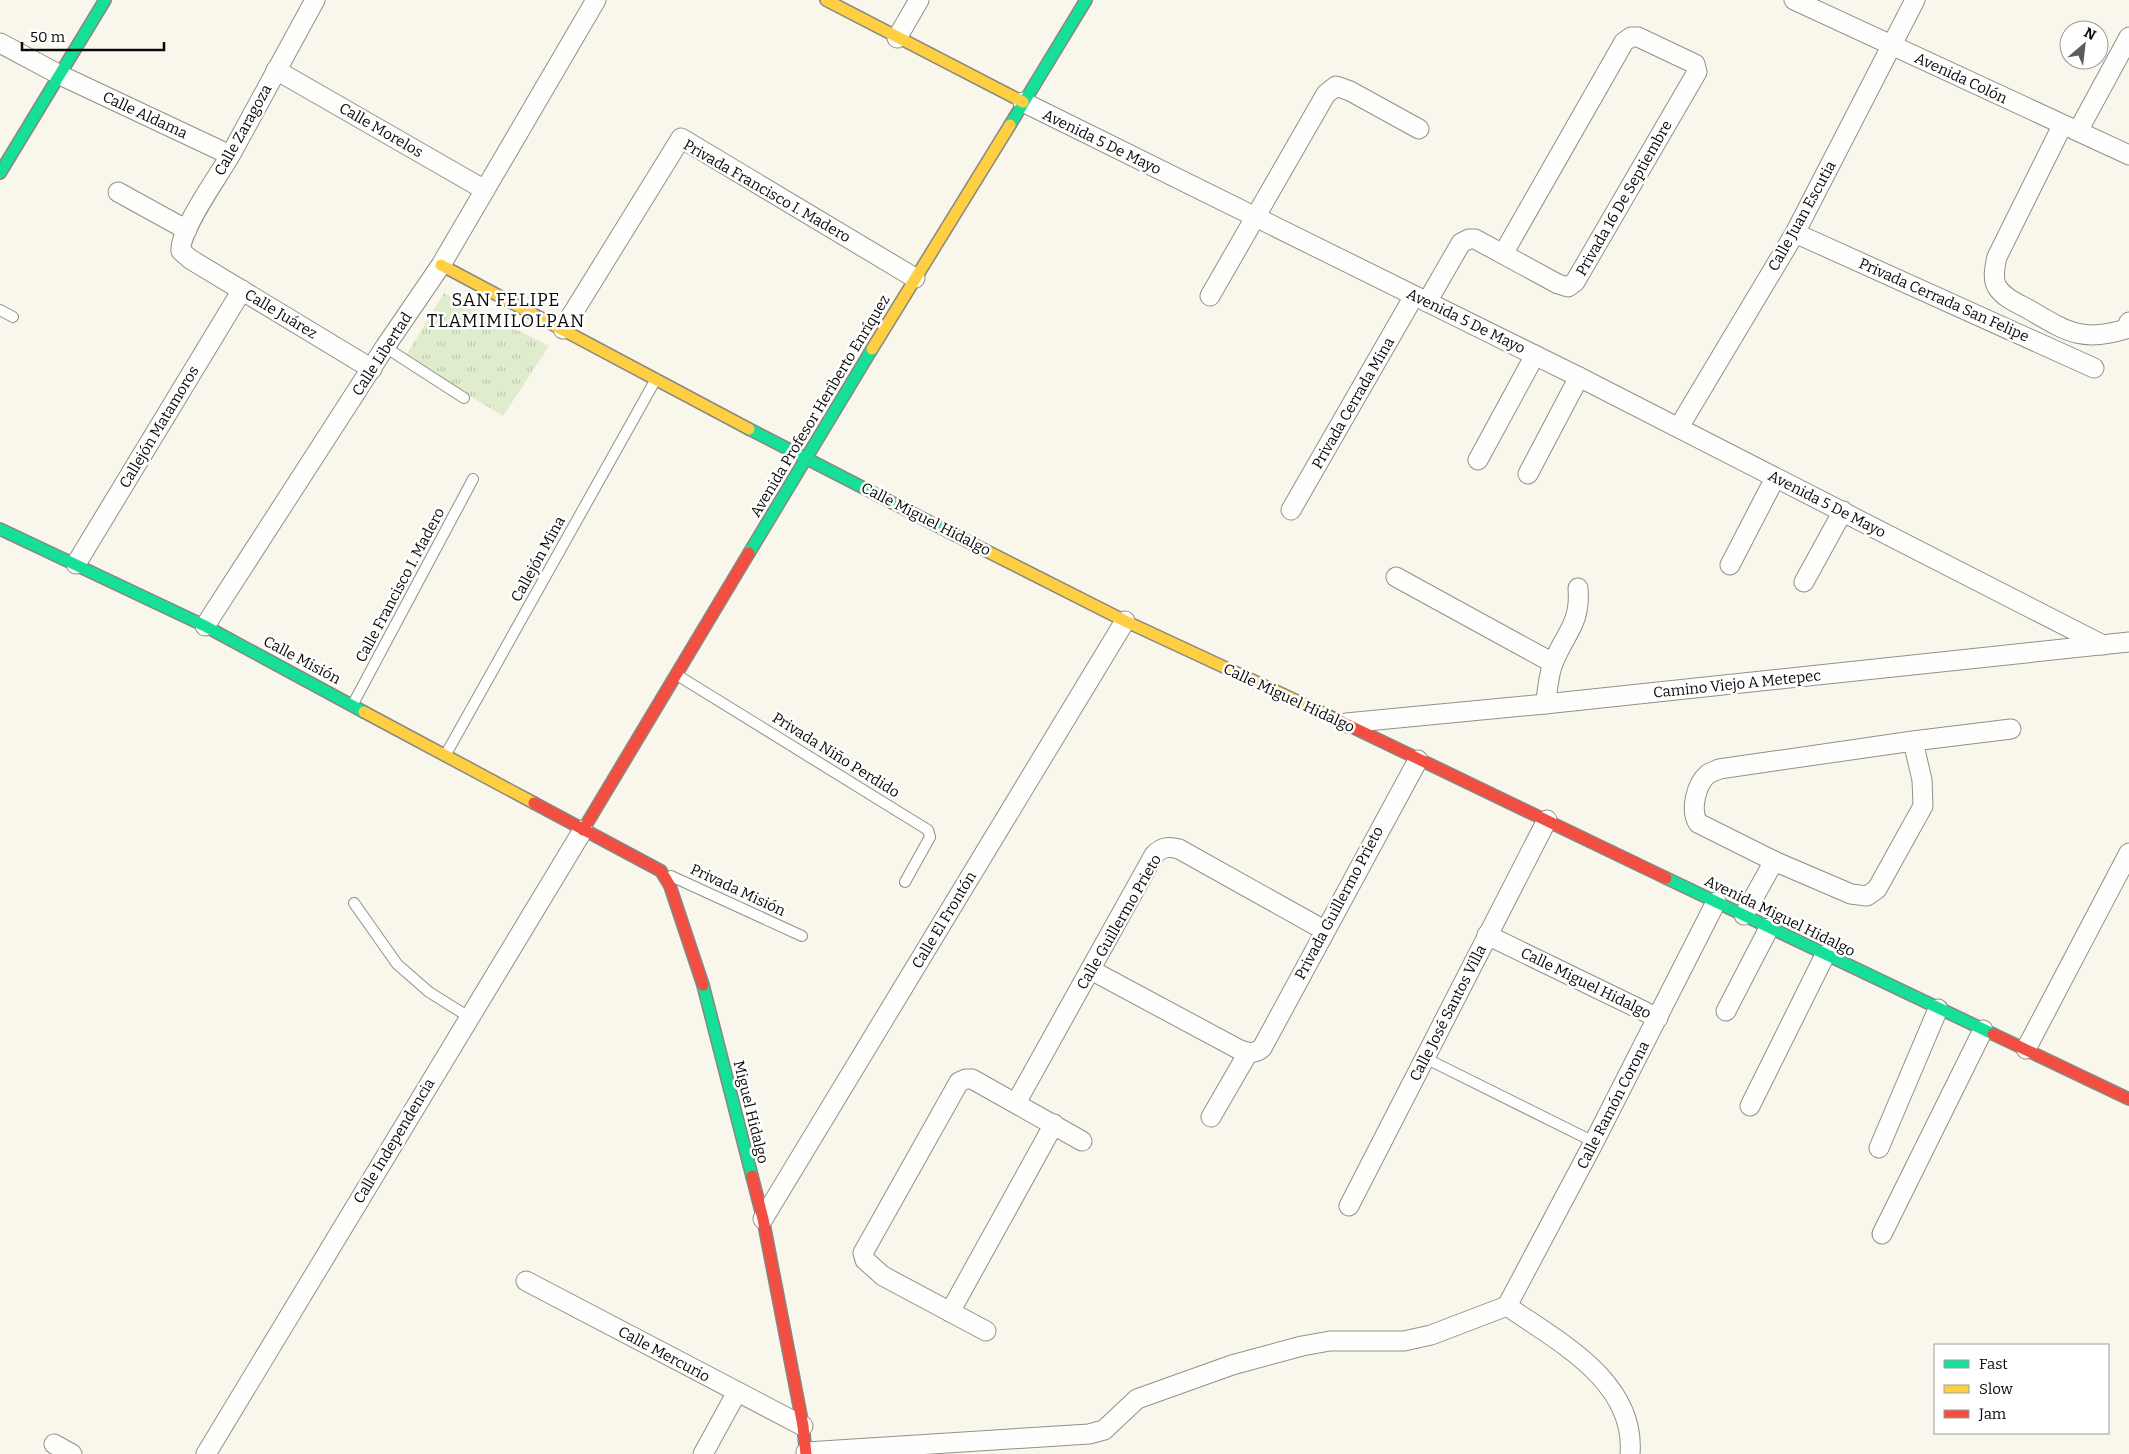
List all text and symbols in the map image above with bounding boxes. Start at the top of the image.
scale bar [22,20,165,52]
north arrow [2059,20,2109,70]
text: N [2081,24,2099,44]
text: 50 m [30,28,66,46]
street label: Avenida Colón [1912,49,2011,107]
street label: Calle Zaragoza [211,81,275,179]
street label: Calle Aldama [100,87,190,143]
street label: Calle Morelos [336,99,426,161]
street label: Avenida 5 De Mayo [1040,106,1164,178]
street label: Privada 16 De Septiembre [1572,117,1676,279]
street label: Privada Francisco I. Madero [680,136,854,246]
street label: Calle Juan Escutia [1764,158,1840,274]
street label: Privada Cerrada San Felipe [1856,254,2032,346]
street label: Calle Juárez [241,285,321,343]
street label: Avenida 5 De Mayo [1404,285,1528,357]
district label: SAN FELIPE TLAMIMILOLPAN [427,289,585,332]
street label: Avenida Profesor Heriberto Enríquez [746,292,894,520]
street label: Calle Libertad [348,309,416,399]
street label: Privada Cerrada Mina [1308,334,1398,472]
street label: Callejón Matamoros [115,363,203,491]
street label: Avenida 5 De Mayo [1765,467,1889,541]
street label: Calle Miguel Hidalgo [858,479,994,559]
street label: Calle Francisco I. Madero [352,505,448,665]
street label: Callejón Mina [507,513,569,605]
street label: Calle Misión [260,632,344,688]
street label: Calle Miguel Hidalgo [1220,660,1358,736]
street label: Camino Viejo A Metepec [1652,666,1822,702]
street label: Privada Niño Perdido [769,709,903,801]
street label: Privada Guillermo Prieto [1291,823,1387,983]
street label: Calle Guillermo Prieto [1073,851,1165,993]
street label: Privada Misión [688,860,789,920]
street label: Calle El Frontón [908,868,980,972]
street label: Avenida Miguel Hidalgo [1702,872,1858,960]
street label: Calle José Santos Villa [1406,942,1490,1084]
street label: Calle Miguel Hidalgo [1518,944,1654,1022]
street label: Calle Ramón Corona [1573,1038,1653,1172]
street label: Miguel Hidalgo [730,1059,772,1165]
street label: Calle Independencia [350,1075,438,1207]
street label: Calle Mercurio [615,1322,713,1386]
legend [1934,1344,2109,1434]
text: Fast [1979,1355,2008,1373]
text: Slow [1979,1380,2014,1398]
text: Jam [1978,1405,2007,1423]

